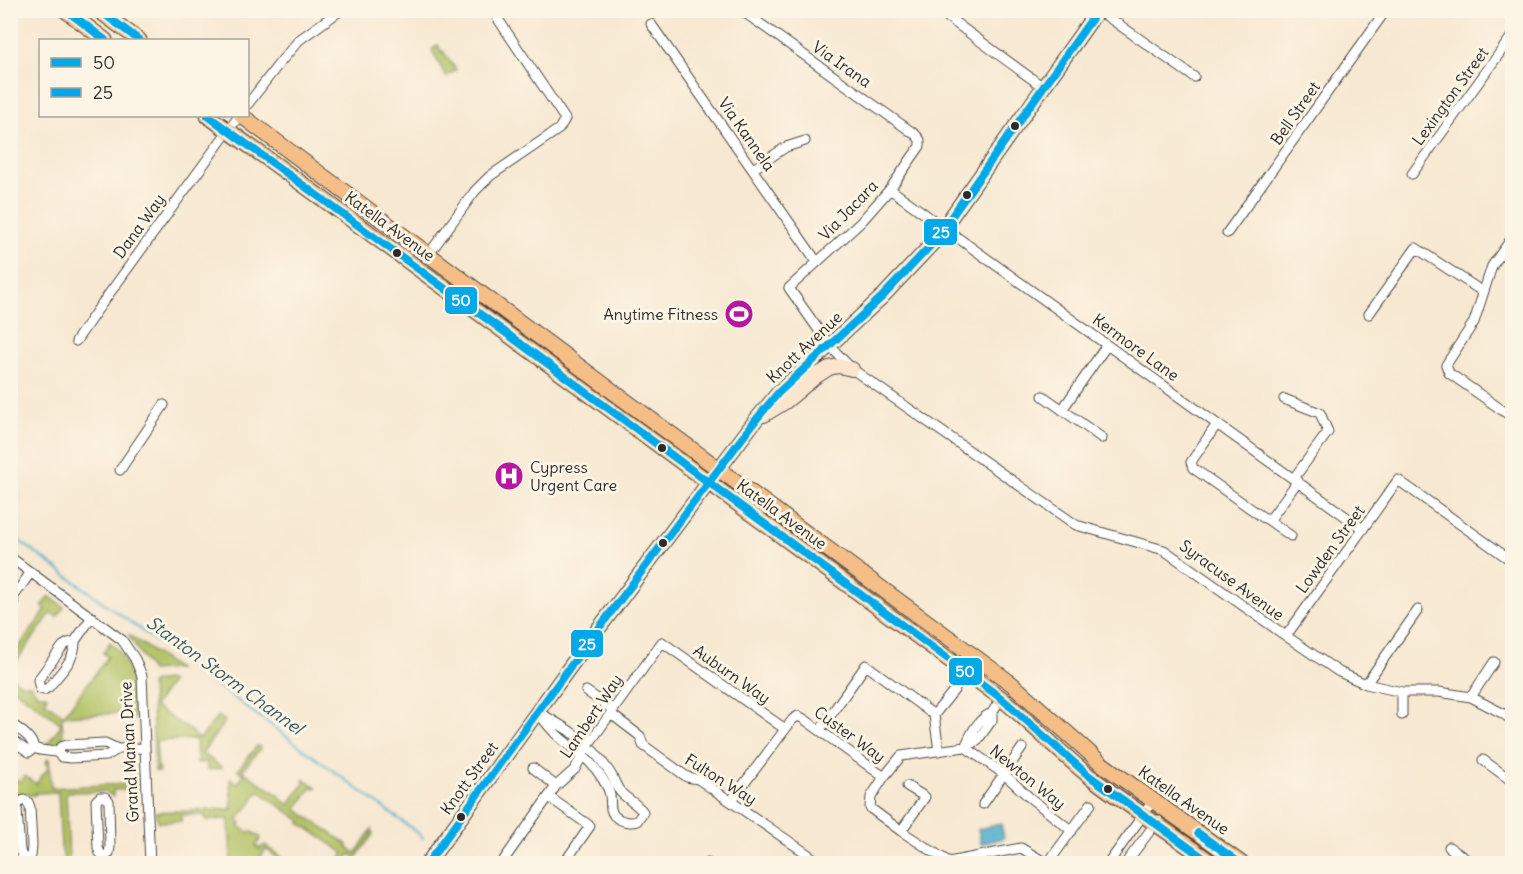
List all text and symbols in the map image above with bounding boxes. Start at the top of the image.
street label: Via Irana [809,37,875,91]
legend [39,39,249,117]
street label: Lexington Street [1408,42,1493,149]
text: 50 [93,51,115,74]
street label: Bell Street [1266,77,1324,149]
text: 25 [93,81,113,104]
street label: Via Kannela [714,93,780,175]
unlabelled marker [1009,120,1021,132]
street label: Via Jacara [814,176,882,244]
street label: Katella Avenue [341,187,439,265]
unlabelled marker [961,189,973,201]
street label: Dana Way [109,190,169,262]
line badge: 25 [923,218,958,246]
text: 25 [932,222,950,242]
unlabelled marker [391,247,403,259]
line badge: 50 [444,286,478,315]
text: 50 [451,290,471,310]
sports icon: Anytime Fitness [723,298,755,330]
place label: Anytime Fitness [604,304,718,324]
street label: Knott Avenue [762,307,846,387]
street label: Kermore Lane [1089,309,1183,385]
unlabelled marker [656,442,668,454]
place label: Cypress Urgent Care [530,457,617,495]
hospital icon: Cypress Urgent Care [493,460,525,492]
street label: Katella Avenue [733,475,831,553]
street label: Lowden Street [1291,501,1369,597]
street label: Syracuse Avenue [1176,535,1288,625]
unlabelled marker [657,537,669,549]
water label: Stanton Storm Channel [142,611,310,741]
line badge: 25 [570,629,604,658]
text: 25 [578,634,596,654]
street label: Auburn Way [690,640,774,708]
line badge: 50 [948,657,983,686]
text: 50 [955,661,975,681]
street label: Lambert Way [556,670,626,762]
street label: Grand Manan Drive [115,681,143,823]
street label: Custer Way [810,701,890,767]
street label: Knott Street [436,737,503,818]
street label: Newton Way [986,740,1070,814]
street label: Fulton Way [681,749,761,809]
street label: Katella Avenue [1135,761,1233,839]
unlabelled marker [1102,783,1114,795]
unlabelled marker [455,811,467,823]

